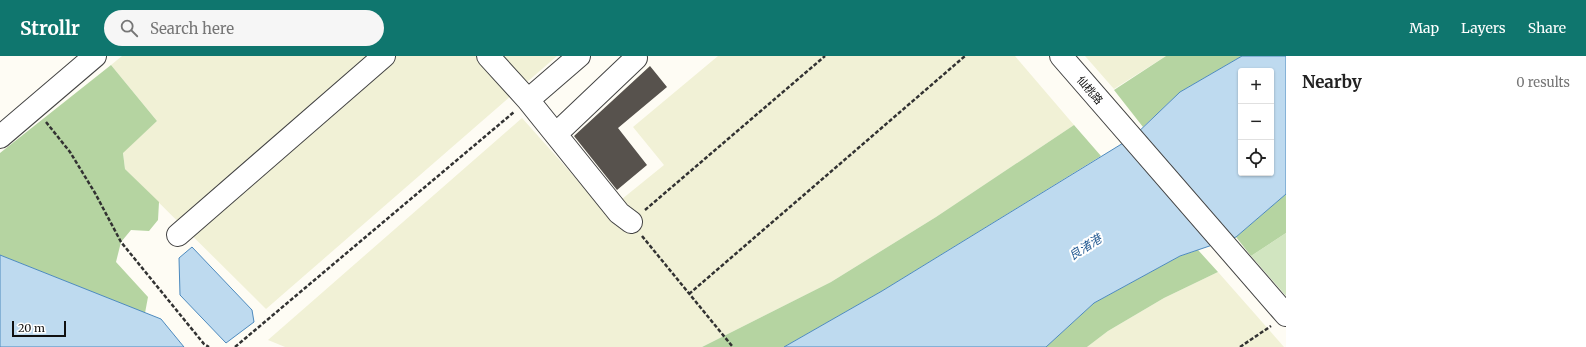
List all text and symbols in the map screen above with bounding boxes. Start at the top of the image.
search box [104,10,384,46]
text: Strollr [20,16,80,40]
icon: search [118,17,140,39]
text: Search here [150,19,234,38]
text: Map [1409,19,1439,37]
text: Layers [1461,19,1506,37]
text: Share [1528,19,1566,37]
map controls [1238,68,1274,176]
button: + [1238,68,1274,104]
text: Nearby [1302,71,1362,93]
street label: 仙桃路 [1074,73,1106,107]
text: 0 results [1516,74,1570,91]
button: − [1238,104,1274,140]
button: locate [1238,140,1274,176]
water label: 良渚港 [1066,230,1106,263]
scale bar [12,319,66,338]
text: 20 m [18,321,45,335]

